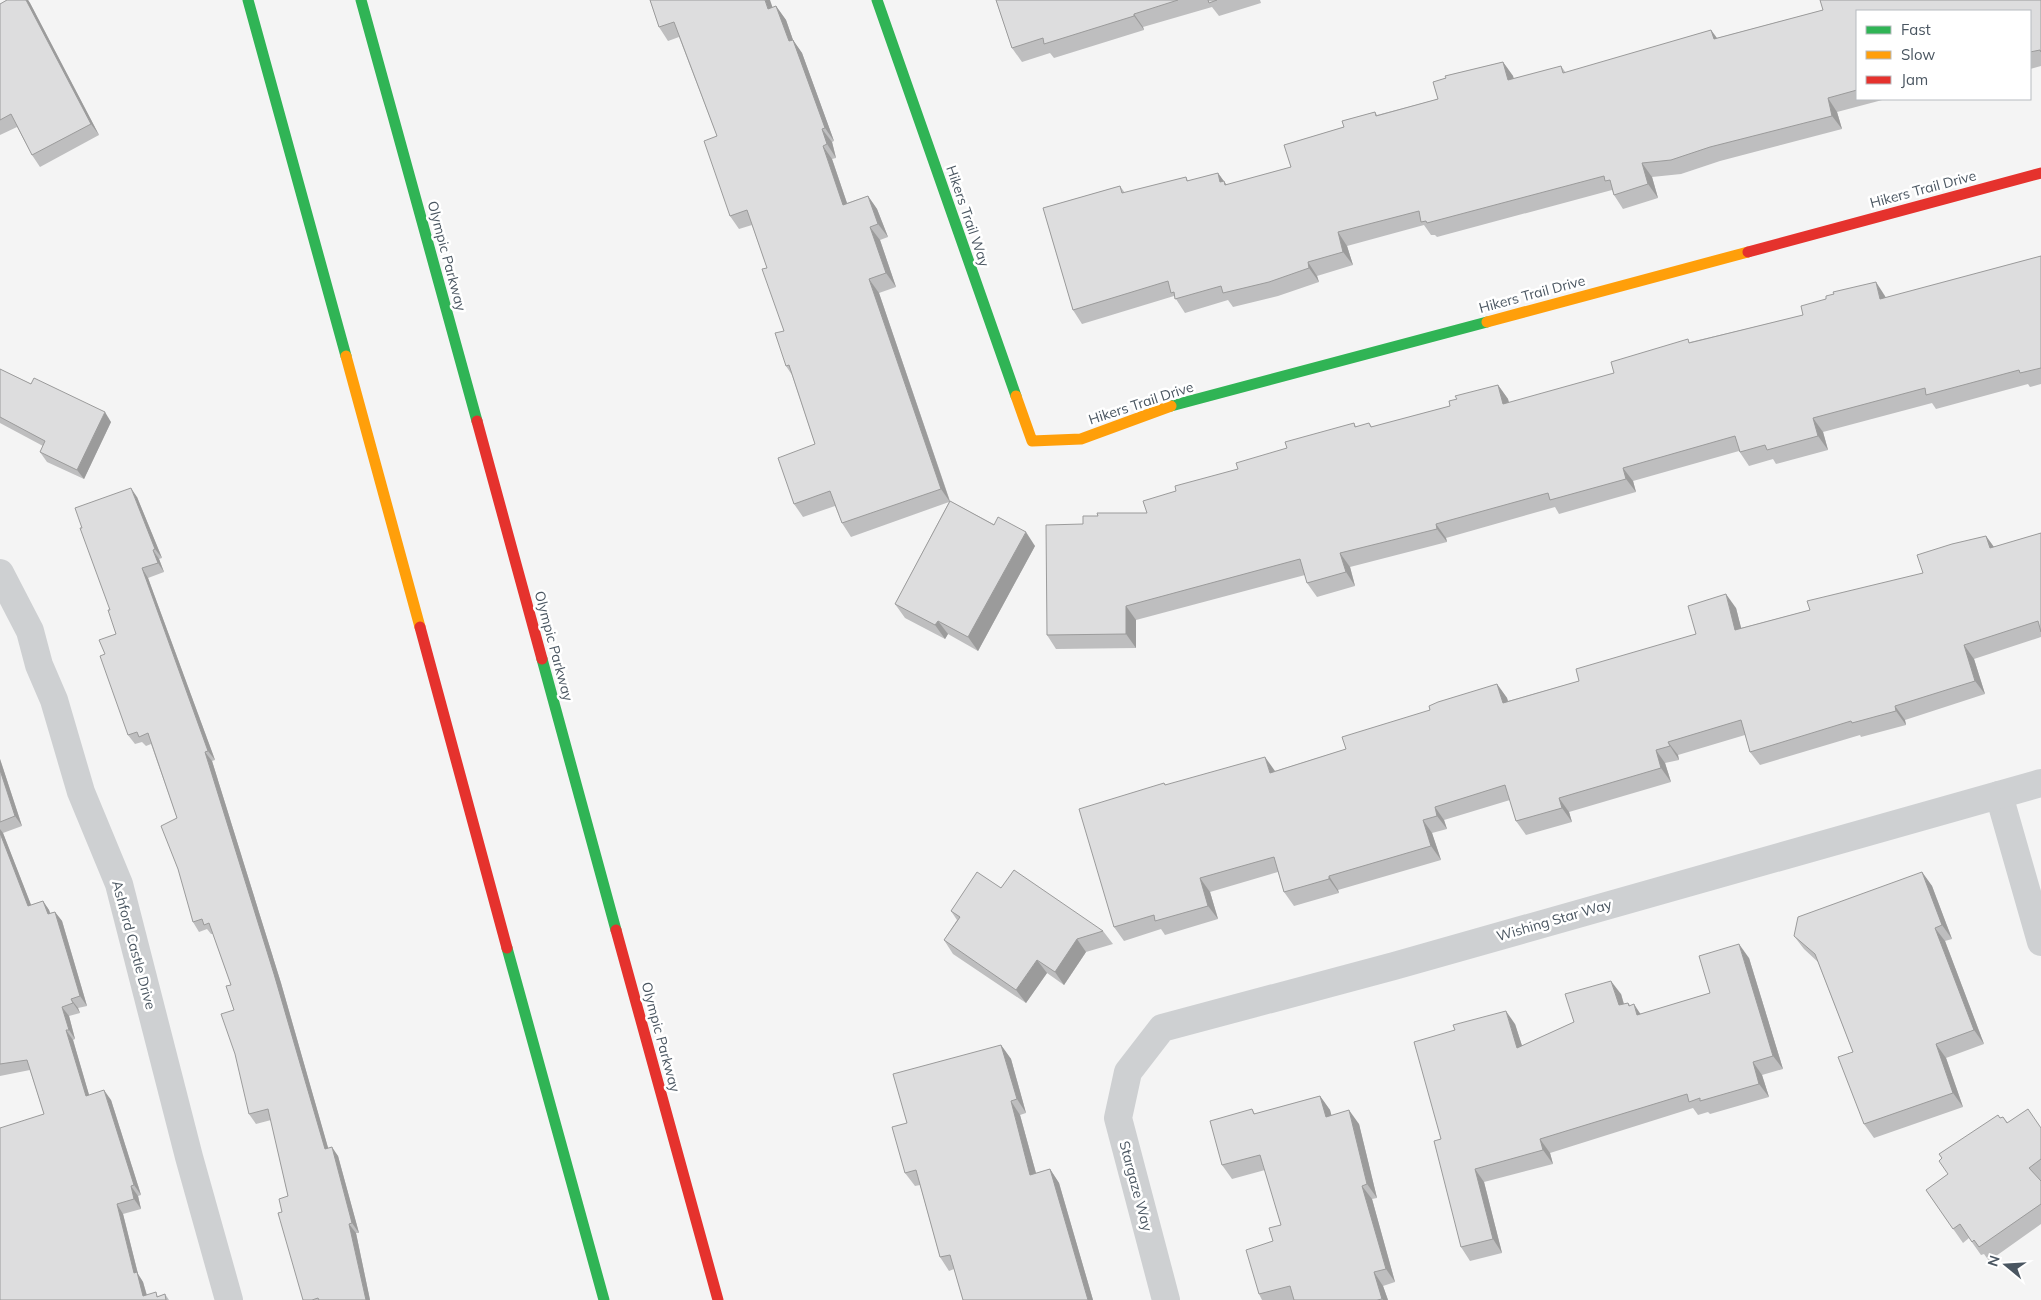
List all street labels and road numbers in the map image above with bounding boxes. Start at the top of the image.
street label: Hikers Trail Way [942,163,994,270]
street label: Hikers Trail Drive [1868,166,1978,212]
street label: Olympic Parkway [424,199,470,314]
street label: Hikers Trail Drive [1477,271,1587,317]
street label: Hikers Trail Drive [1086,378,1196,428]
street label: Olympic Parkway [531,589,577,704]
street label: Ashford Castle Drive [108,878,160,1012]
street label: Wishing Star Way [1494,895,1614,945]
street label: Olympic Parkway [638,980,684,1095]
street label: Stargaze Way [1115,1139,1157,1234]

